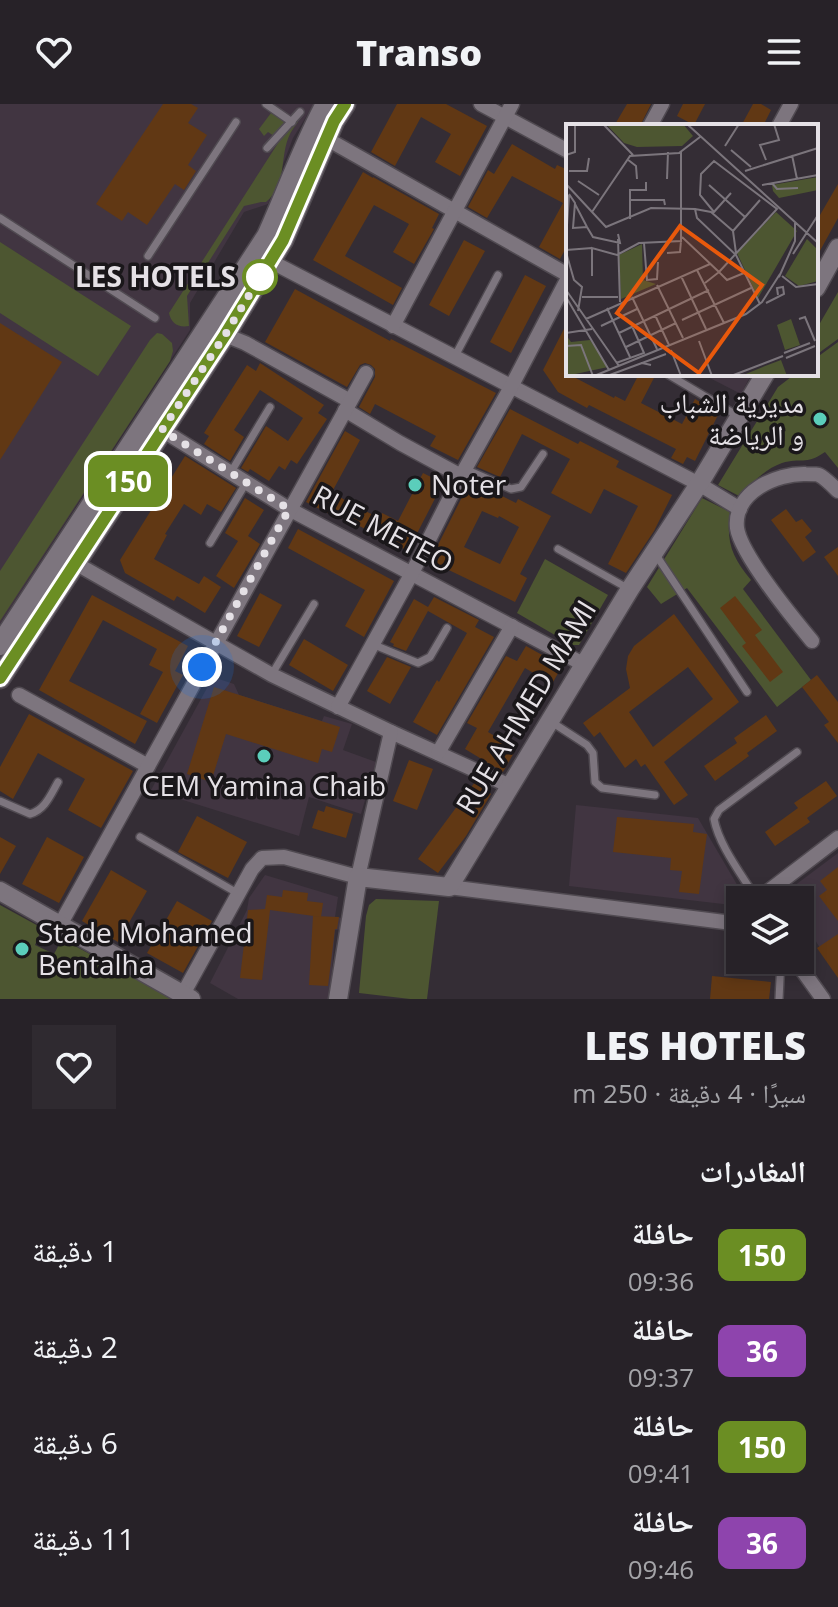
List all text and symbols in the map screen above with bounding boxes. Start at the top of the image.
text: Transo [356,28,482,77]
icon: heart [32,30,76,74]
icon: menu [762,30,806,74]
inset map [566,124,818,376]
place label: LES HOTELS [75,257,236,295]
marker: LES HOTELS [243,260,277,294]
place label: مديرية الشباب و الرياضة [659,383,804,453]
marker: مديرية الشباب و الرياضة [811,410,829,428]
line badge: 150 [82,455,174,507]
text: 150 [104,462,152,500]
place label: Noter [431,465,507,503]
street label: RUE METEO [307,475,460,581]
marker: Noter [406,476,424,494]
street label: RUE AHMED MAMI [446,593,604,820]
your location [182,647,222,687]
marker: CEM Yamina Chaib [255,747,273,765]
place label: CEM Yamina Chaib [142,766,386,804]
map controls [726,886,814,974]
button: layers [726,886,814,974]
place label: Stade Mohamed Bentalha [38,913,253,983]
marker: Stade Mohamed Bentalha [13,940,31,958]
text: LES HOTELS [584,1019,806,1071]
button: heart [32,1025,116,1109]
text: سيرًا · 4 دقيقة · 250 m [572,1075,806,1111]
text: المغادرات [699,1150,806,1191]
text: حافلة [632,1212,694,1253]
text: 1 دقيقة [32,1230,118,1271]
text: 150 [738,1236,786,1274]
text: 09:36 [628,1263,694,1299]
text: حافلة [632,1308,694,1349]
text: 2 دقيقة [32,1326,118,1367]
text: 36 [746,1332,778,1370]
text: 09:37 [628,1359,694,1395]
text: حافلة [632,1404,694,1445]
text: 6 دقيقة [32,1422,118,1463]
text: 150 [738,1428,786,1466]
text: 09:41 [628,1455,694,1491]
text: حافلة [632,1500,694,1541]
text: 11 دقيقة [32,1518,135,1559]
text: 36 [746,1524,778,1562]
text: 09:46 [628,1551,694,1587]

